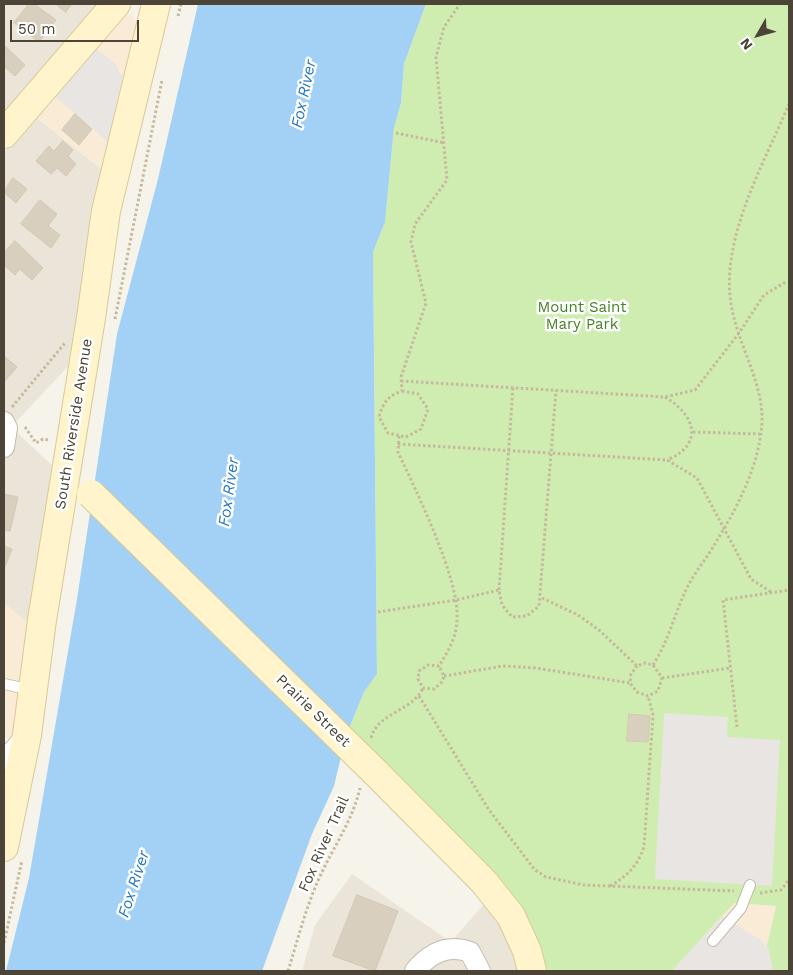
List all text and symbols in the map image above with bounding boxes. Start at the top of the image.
scale bar [12,10,141,42]
north arrow [733,10,783,60]
text: 50 m [18,20,55,38]
text: N [737,35,756,53]
water label: Fox River [287,58,321,130]
park label: Mount Saint Mary Park [538,299,626,334]
street label: South Riverside Avenue [52,337,96,511]
water label: Fox River [215,456,243,528]
street label: Prairie Street [272,671,354,751]
street label: Fox River Trail [295,793,353,895]
water label: Fox River [114,848,154,920]

